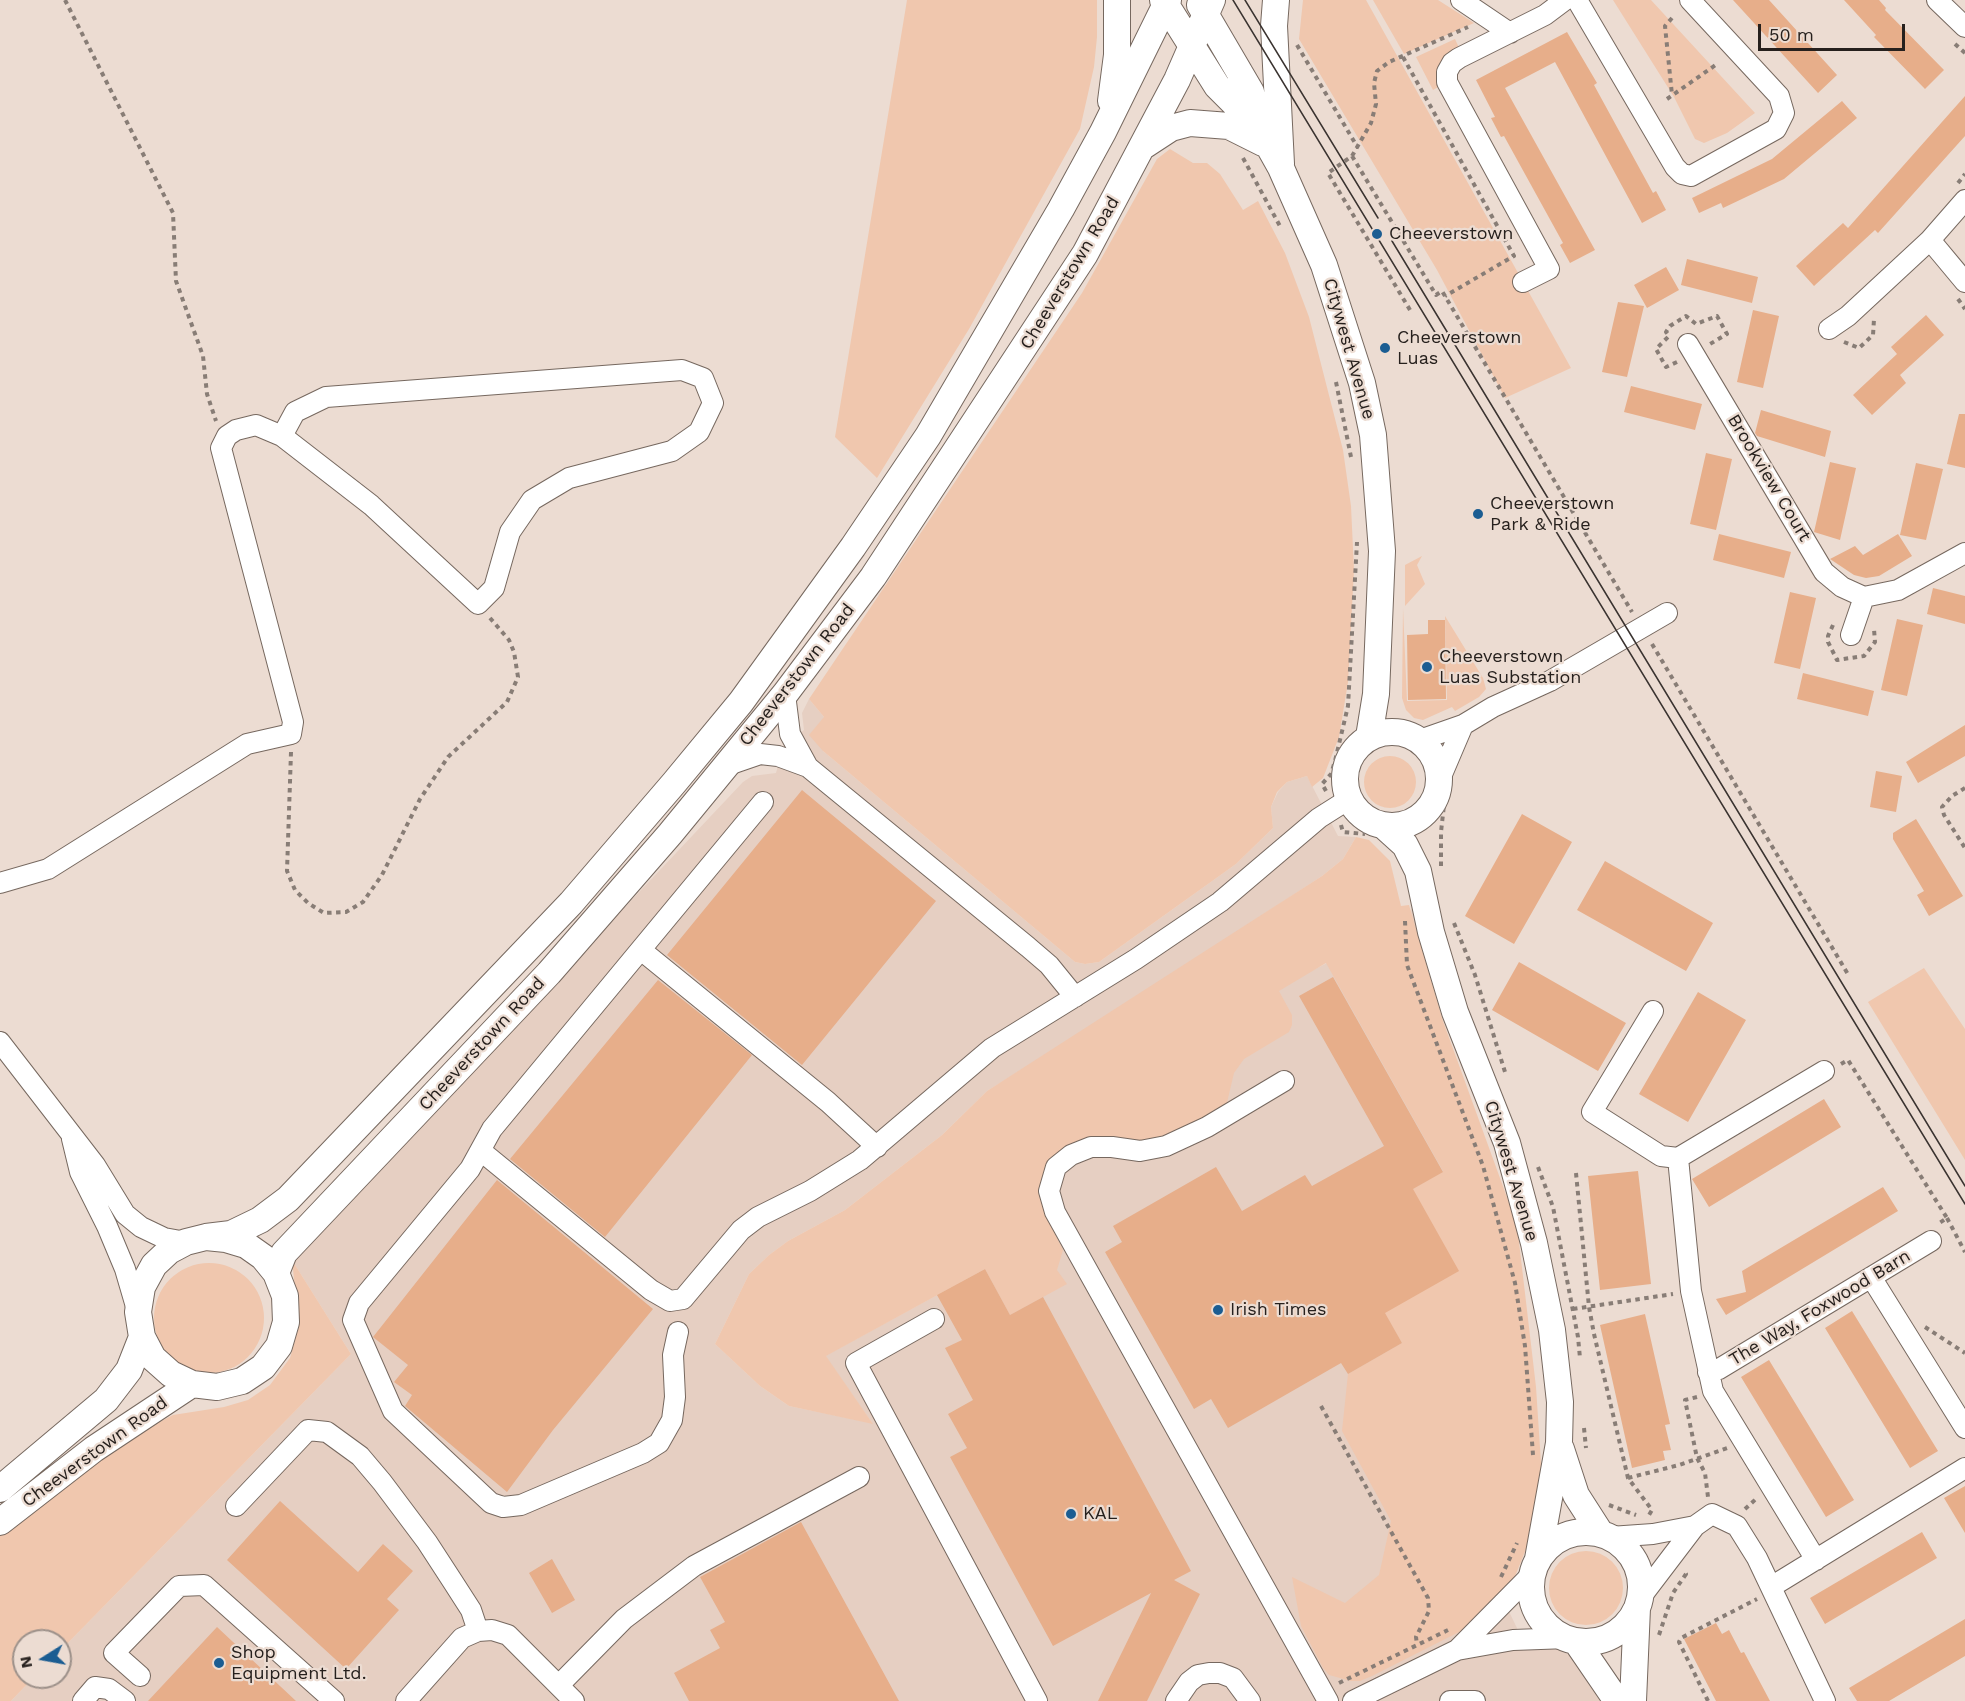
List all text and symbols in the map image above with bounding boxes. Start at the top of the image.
scale bar [1761,12,1908,50]
text: 50 m [1769,24,1814,45]
street label: Cheeverstown Road [1016,193,1124,353]
place label: Cheeverstown [1389,223,1513,245]
marker: Cheeverstown [1370,227,1384,241]
street label: Citywest Avenue [1319,276,1379,422]
place label: Cheeverstown Luas [1397,327,1521,370]
marker: Cheeverstown Luas [1378,341,1392,355]
street label: Brookview Court [1722,410,1816,546]
place label: Cheeverstown Park & Ride [1490,493,1614,536]
marker: Cheeverstown Park & Ride [1471,507,1485,521]
street label: Cheeverstown Road [735,600,859,750]
place label: Cheeverstown Luas Substation [1439,646,1581,688]
marker: Cheeverstown Luas Substation [1420,660,1434,674]
street label: Cheeverstown Road [415,973,549,1115]
street label: Citywest Avenue [1479,1098,1543,1244]
street label: The Way, Foxwood Barn [1725,1245,1915,1371]
place label: Irish Times [1230,1299,1327,1321]
marker: Irish Times [1211,1303,1225,1317]
street label: Cheeverstown Road [18,1392,172,1512]
place label: KAL [1083,1503,1117,1525]
marker: KAL [1064,1507,1078,1521]
north arrow [12,1629,72,1689]
place label: Shop Equipment Ltd. [231,1642,366,1684]
text: N [15,1655,36,1670]
marker: Shop Equipment Ltd. [212,1656,226,1670]

